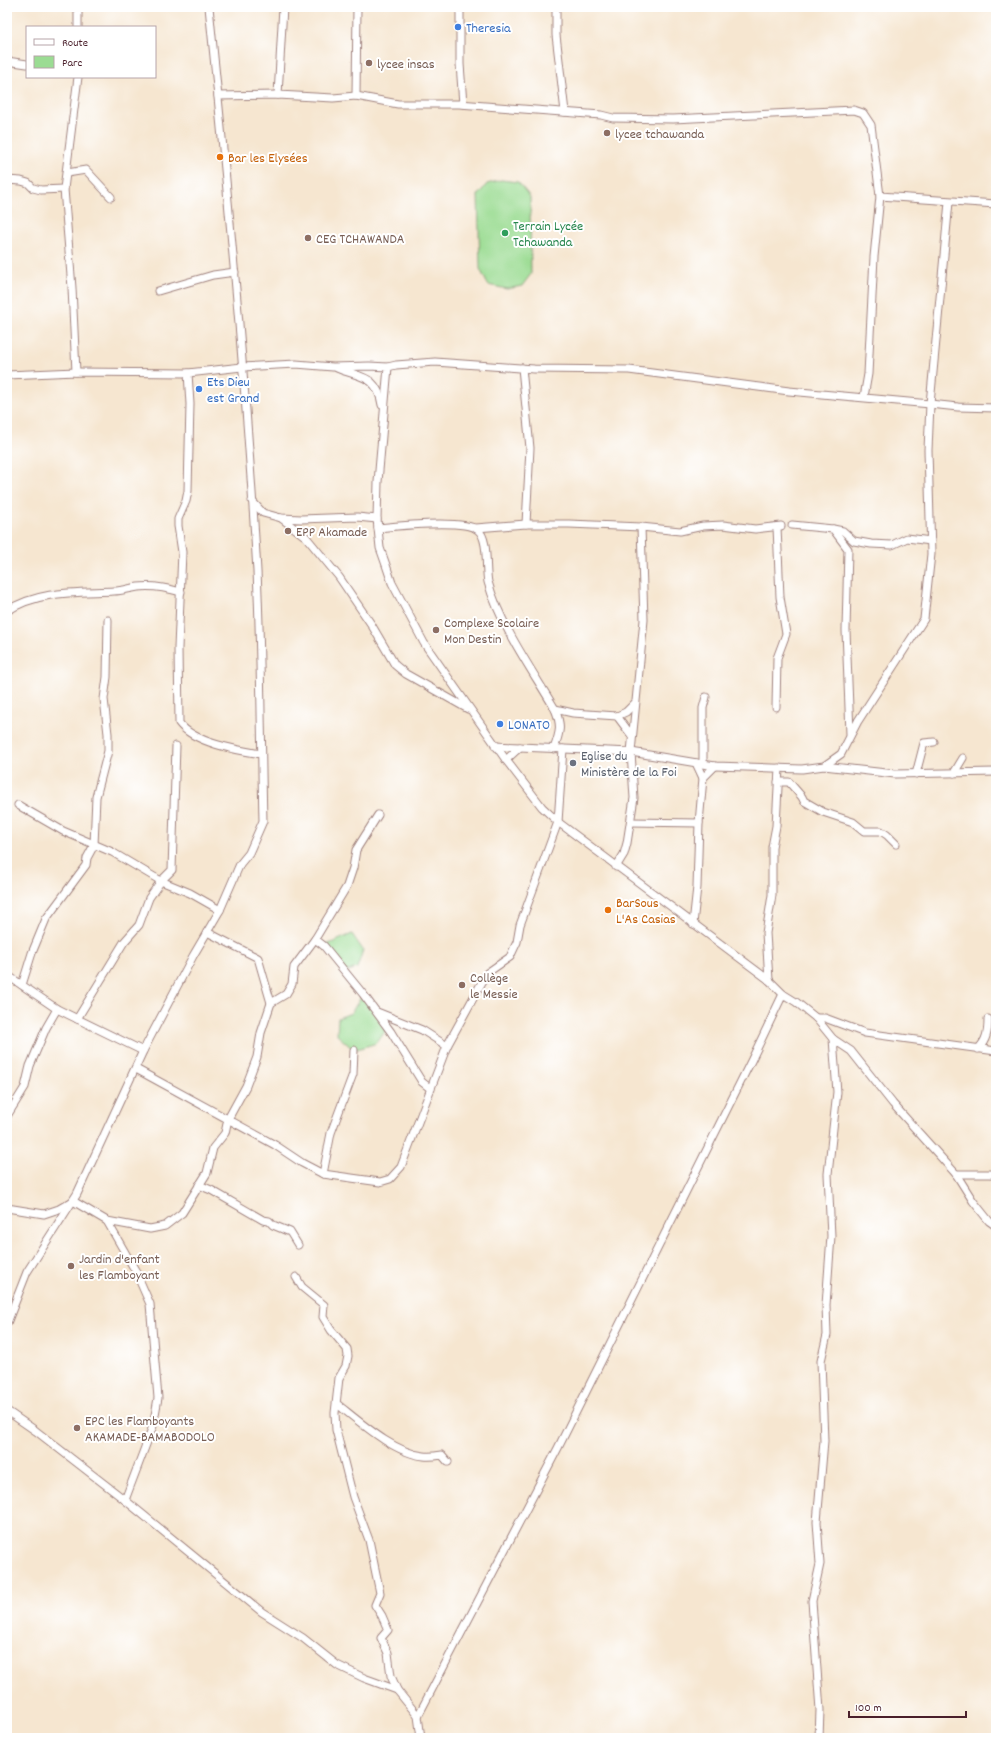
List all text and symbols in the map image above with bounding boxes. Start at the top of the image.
place label: Theresia [466,19,511,39]
marker: Theresia [453,22,463,32]
legend [26,26,156,78]
text: Route [62,35,88,52]
text: Parc [62,55,83,72]
place label: lycee insas [377,55,435,75]
marker: lycee insas [364,58,374,68]
place label: lycee tchawanda [615,125,705,145]
marker: lycee tchawanda [602,128,612,138]
place label: Bar les Elysées [228,149,308,169]
marker: Bar les Elysées [215,152,225,162]
place label: Terrain Lycée Tchawanda [513,217,583,253]
marker: Terrain Lycée Tchawanda [500,228,510,238]
place label: CEG TCHAWANDA [316,230,405,250]
marker: CEG TCHAWANDA [303,233,313,243]
place label: Ets Dieu est Grand [207,373,259,409]
marker: Ets Dieu est Grand [194,384,204,394]
place label: EPP Akamade [296,523,367,543]
marker: EPP Akamade [283,526,293,536]
place label: Complexe Scolaire Mon Destin [444,614,539,650]
marker: Complexe Scolaire Mon Destin [431,625,441,635]
place label: LONATO [508,716,550,736]
marker: LONATO [495,719,505,729]
place label: Eglise du Ministère de la Foi [581,747,677,783]
marker: Eglise du Ministère de la Foi [568,758,578,768]
place label: BarSous L'As Casias [616,894,676,930]
marker: BarSous L'As Casias [603,905,613,915]
place label: Collège le Messie [470,969,518,1005]
marker: Collège le Messie [457,980,467,990]
place label: Jardin d'enfant les Flamboyant [79,1250,160,1286]
marker: Jardin d'enfant les Flamboyant [66,1261,76,1271]
place label: EPC les Flamboyants AKAMADE-BAMABODOLO [85,1412,215,1448]
marker: EPC les Flamboyants AKAMADE-BAMABODOLO [72,1423,82,1433]
scale bar [849,1693,966,1719]
text: 100 m [855,1700,882,1717]

